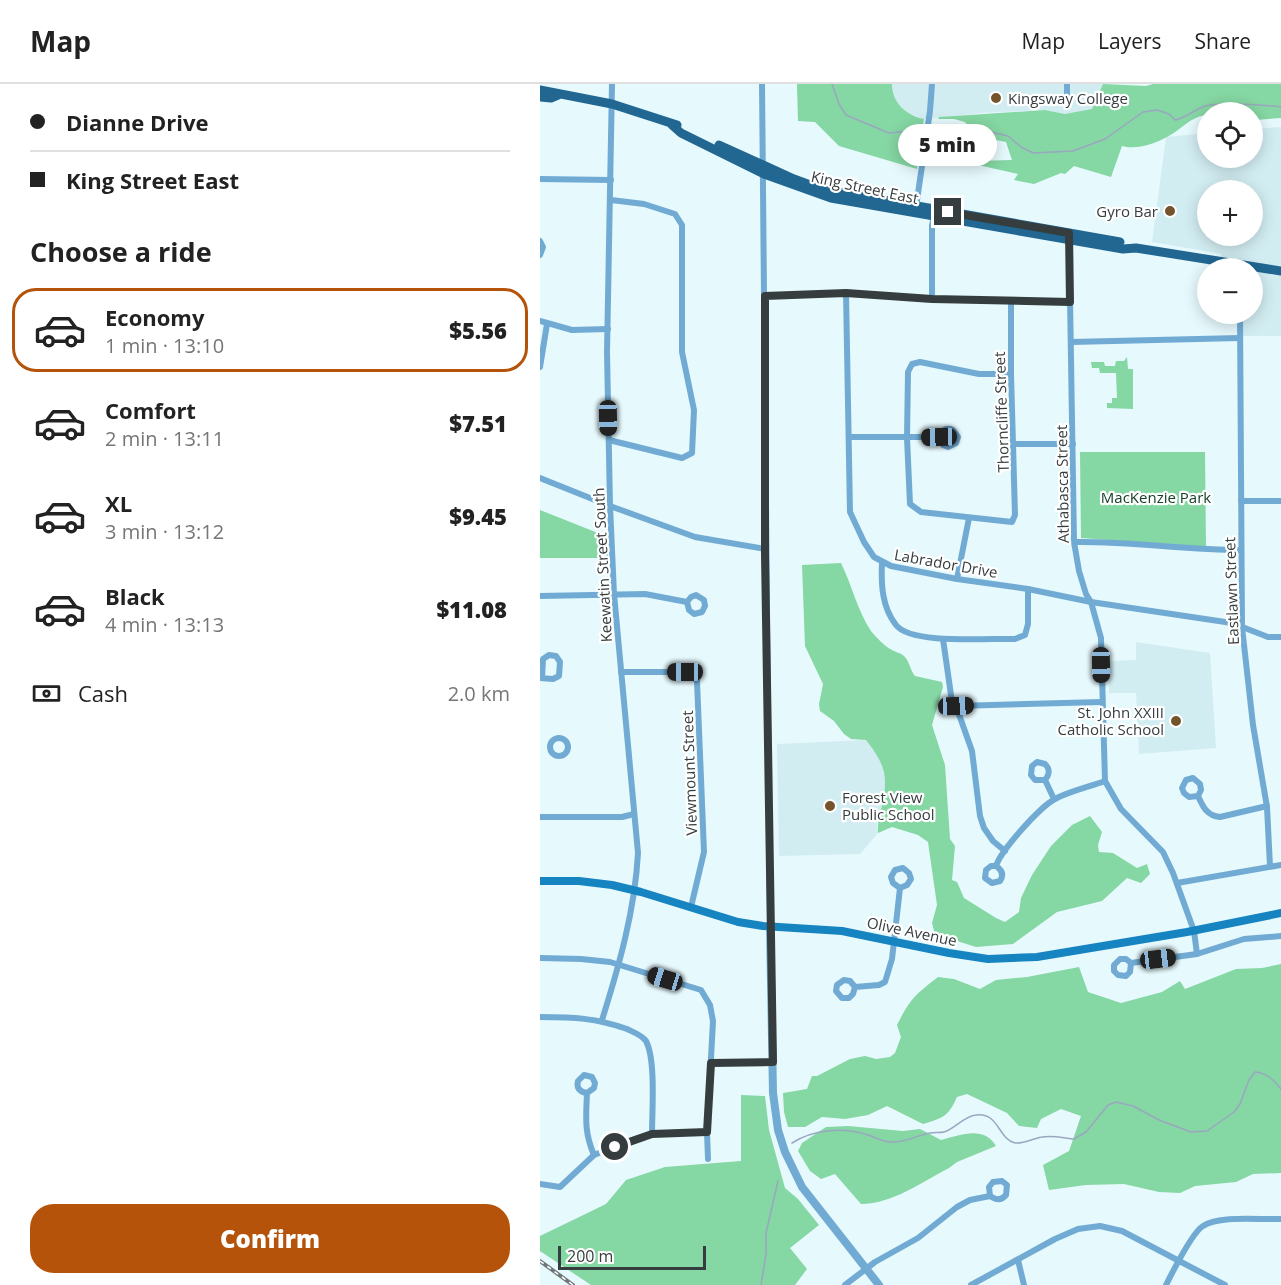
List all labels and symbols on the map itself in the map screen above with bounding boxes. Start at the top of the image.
place label: Kingsway College [1008,88,1128,108]
marker: Kingsway College [989,91,1003,105]
callout: 5 min [898,125,998,167]
street label: King Street East [810,166,920,208]
route end [934,198,961,225]
place label: Gyro Bar [1096,201,1158,221]
marker: Gyro Bar [1163,204,1177,218]
street label: Thorncliffe Street [989,351,1013,473]
car [599,400,617,436]
street label: Athabasca Street [1051,425,1073,543]
car [921,428,957,446]
street label: Keewatin Street South [588,487,616,643]
park label: MacKenzie Park [1101,487,1211,507]
street label: Eastlawn Street [1219,537,1243,645]
street label: Labrador Drive [893,544,999,582]
car [1092,647,1110,683]
car [667,663,703,681]
car [938,696,974,716]
place label: St. John XXIII Catholic School [1058,702,1164,739]
street label: Viewmount Street [677,710,701,836]
marker: St. John XXIII Catholic School [1169,714,1183,728]
place label: Forest View Public School [842,787,935,824]
marker: Forest View Public School [823,799,837,813]
street label: Olive Avenue [865,912,959,950]
car [1139,948,1177,970]
car [645,965,685,993]
route start [601,1133,628,1160]
scale bar [558,1243,706,1270]

